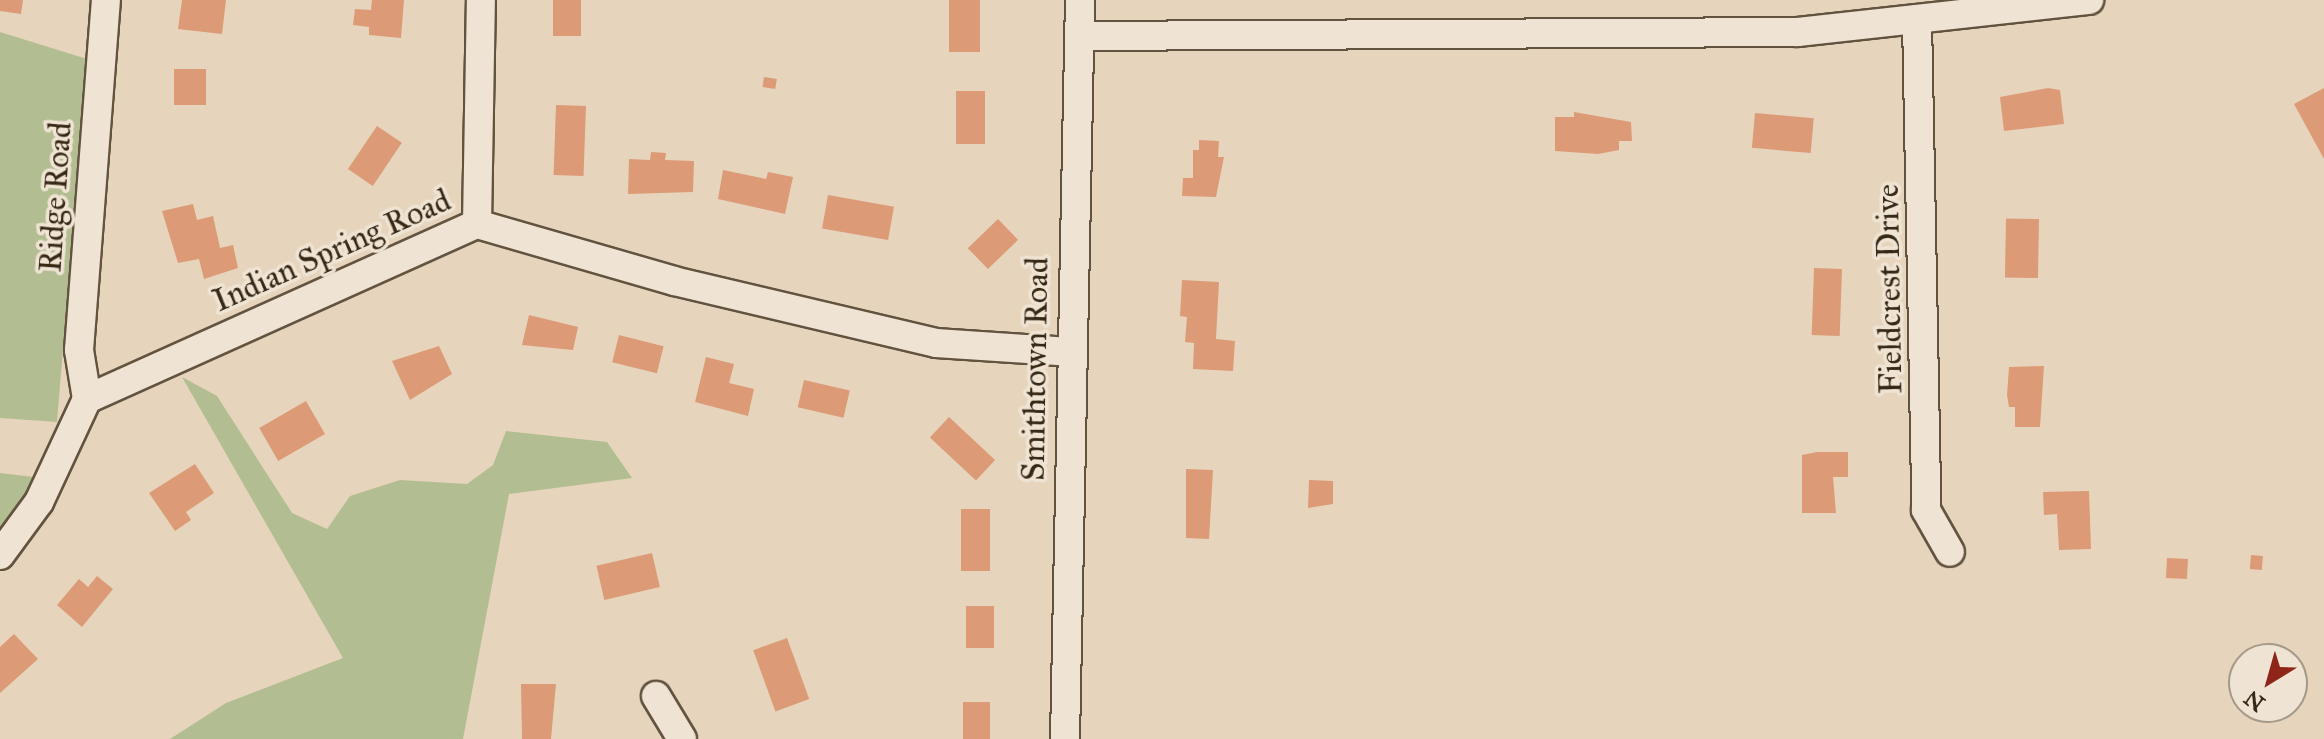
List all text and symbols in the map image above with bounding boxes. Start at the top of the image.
street label: Ridge Road [32,121,80,273]
street label: Indian Spring Road [207,181,457,321]
street label: Fieldcrest Drive [1869,184,1911,394]
street label: Smithtown Road [1015,257,1057,481]
north arrow [2228,643,2308,723]
text: N [2239,685,2270,717]

